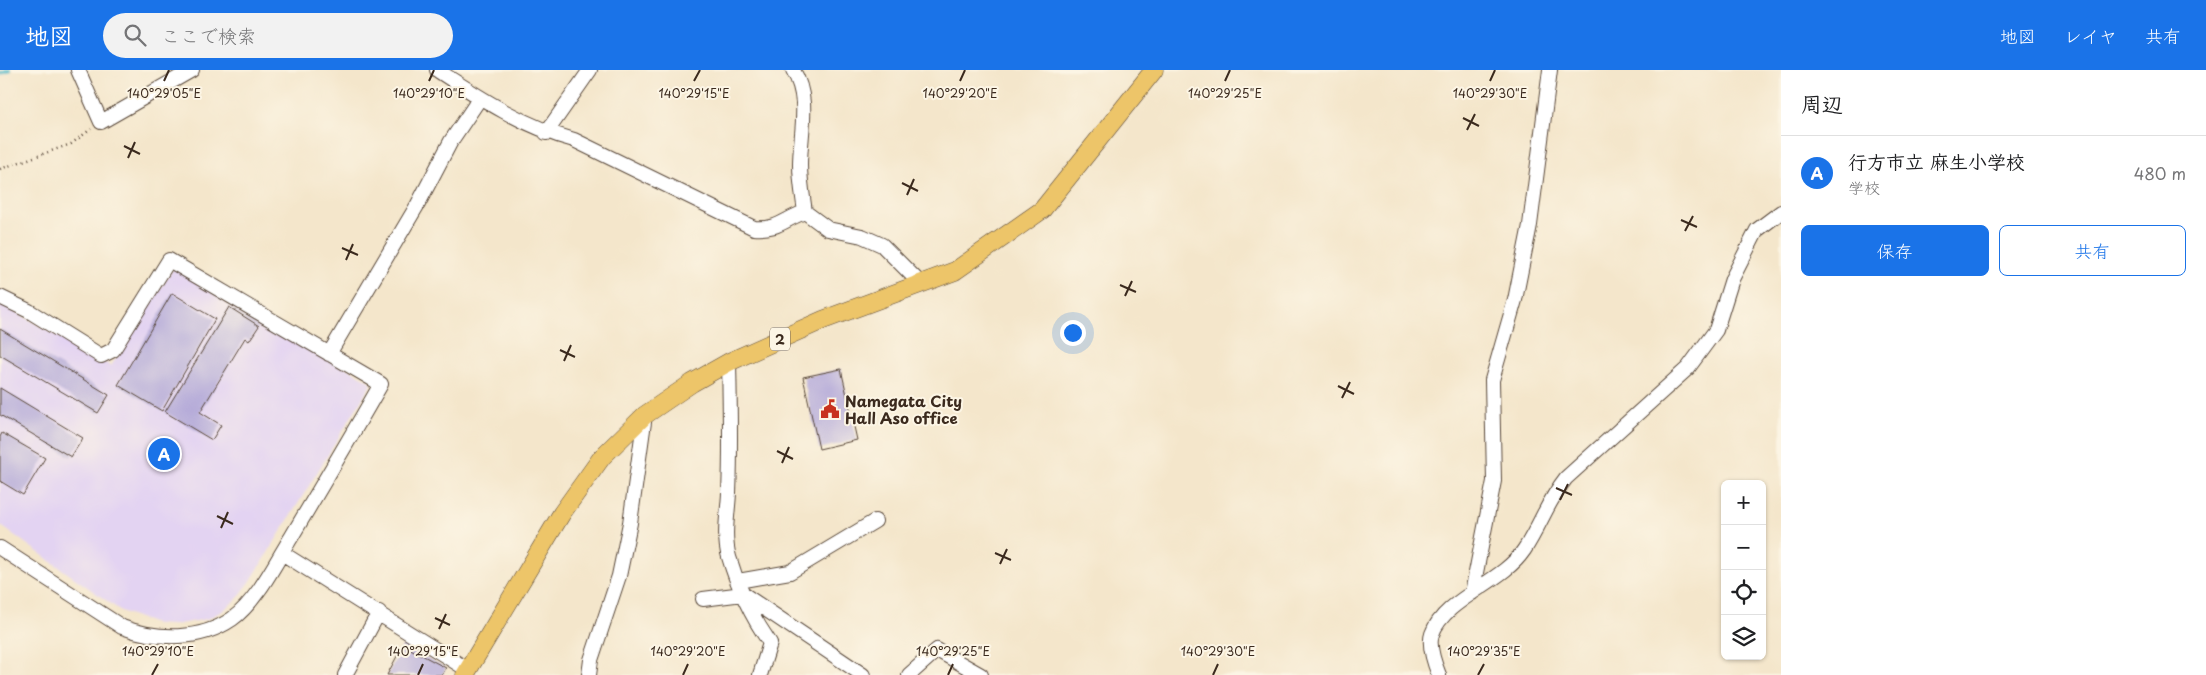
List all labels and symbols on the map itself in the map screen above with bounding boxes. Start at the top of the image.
text: 140°29'05"E [127,84,201,102]
text: 140°29'10"E [393,84,465,102]
text: 140°29'15"E [658,84,730,102]
text: 140°29'20"E [923,84,997,102]
text: 140°29'25"E [1188,84,1262,102]
text: 140°29'30"E [1453,84,1527,102]
your location [1060,320,1086,346]
road number: 2 [770,328,790,350]
place label: Namegata City Hall Aso office [845,389,962,429]
public building icon: Namegata City Hall Aso office [819,398,841,420]
pin: A [148,435,180,473]
text: 140°29'10"E [122,642,194,660]
text: 140°29'15"E [387,642,459,660]
text: 140°29'20"E [651,642,725,660]
text: 140°29'25"E [916,642,990,660]
text: 140°29'30"E [1181,642,1255,660]
text: 140°29'35"E [1447,642,1521,660]

